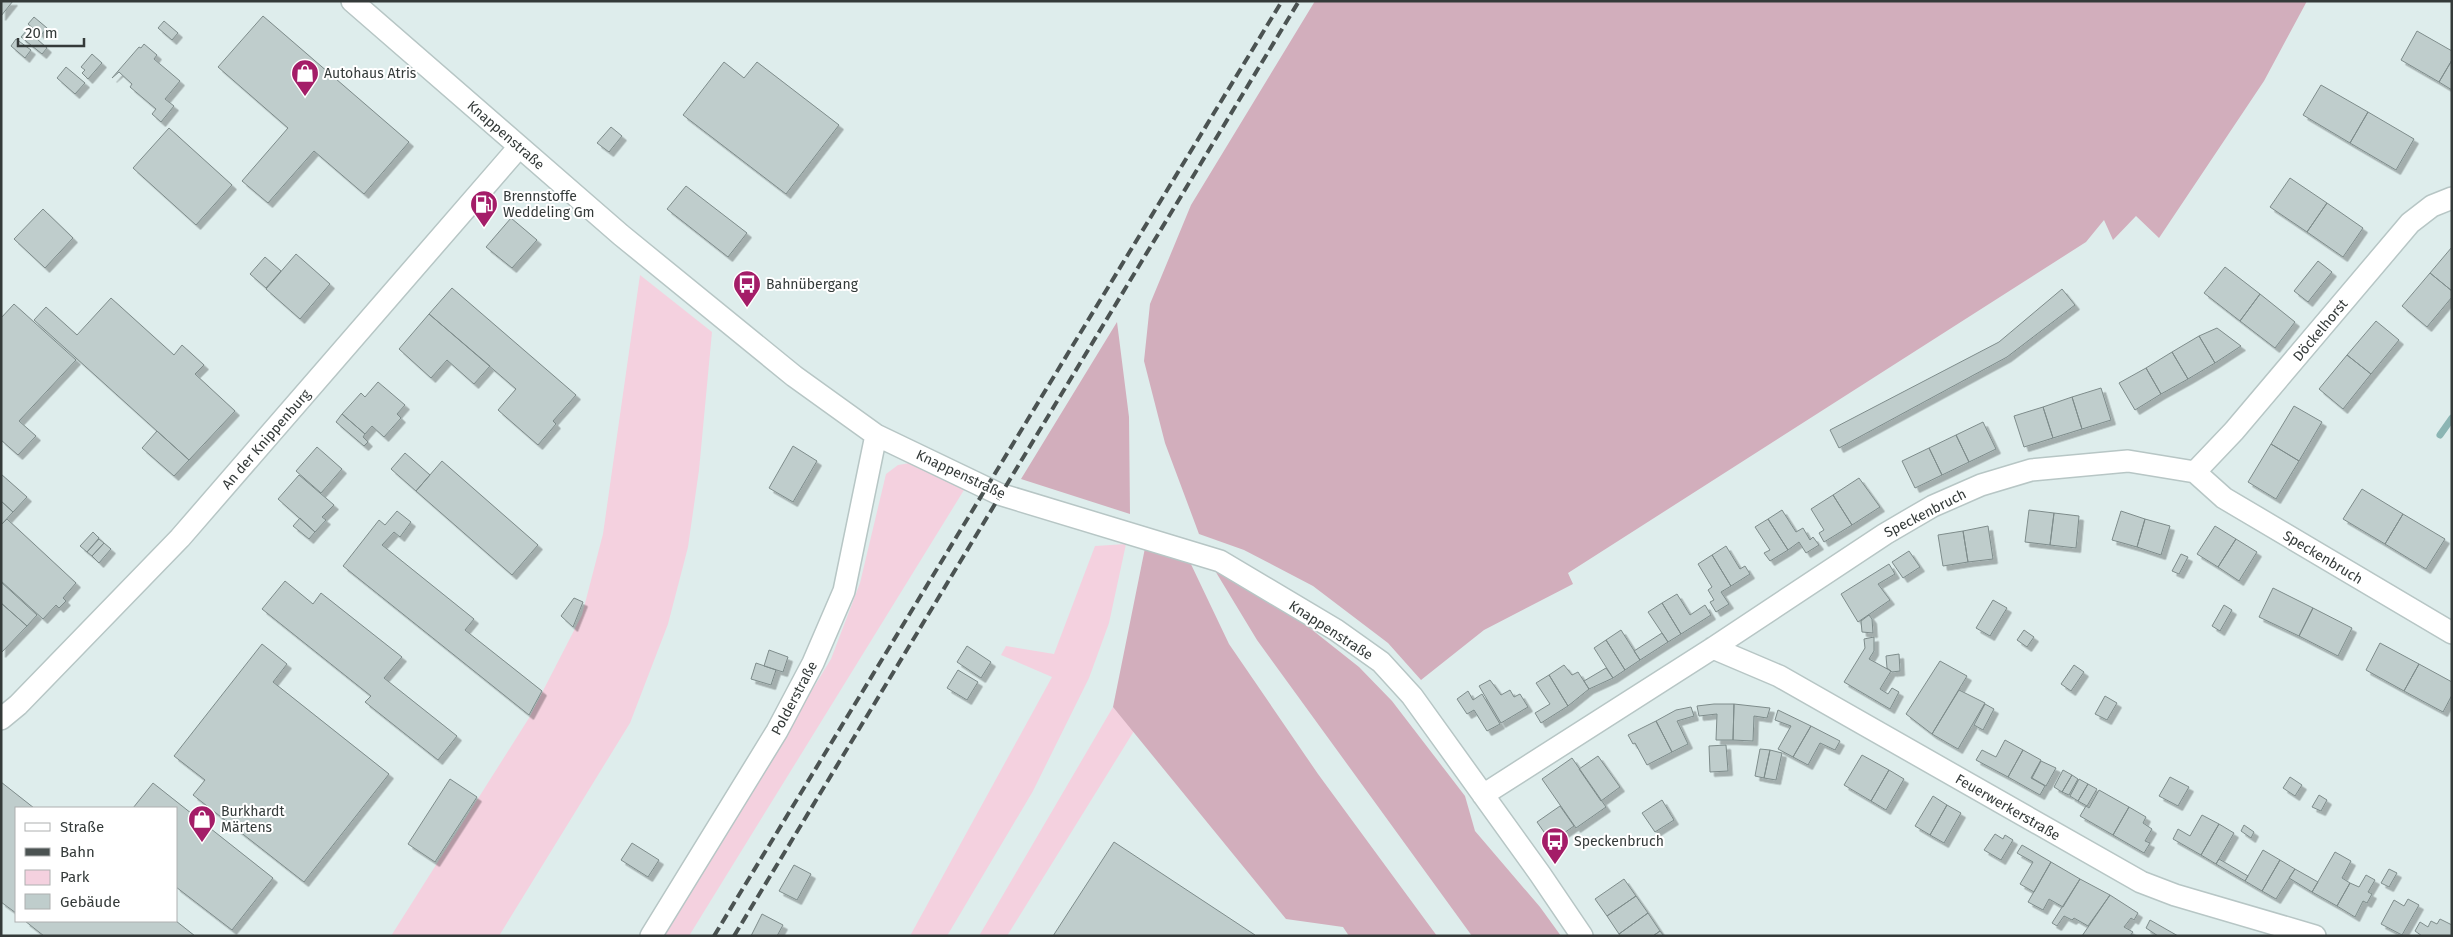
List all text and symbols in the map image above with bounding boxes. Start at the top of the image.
scale bar [18,15,84,47]
text: 20 m [25,24,58,42]
shop icon: Autohaus Atris [290,58,320,97]
place label: Autohaus Atris [324,65,417,82]
street label: Knappenstraße [464,97,548,173]
place label: Brennstoffe Weddeling Gm [503,188,595,221]
fuel station icon: Brennstoffe Weddeling Gm [469,189,499,228]
bus stop icon: Bahnübergang [732,269,762,308]
place label: Bahnübergang [766,276,859,293]
street label: Döckelhorst [2290,295,2352,365]
street label: An der Knippenburg [218,385,315,493]
street label: Knappenstraße [913,446,1008,503]
street label: Speckenbruch [1881,485,1969,541]
street label: Speckenbruch [2280,527,2366,588]
street label: Knappenstraße [1286,597,1376,664]
street label: Polderstraße [768,658,821,738]
street label: Feuerwerkerstraße [1952,771,2063,844]
place label: Burkhardt Märtens [221,803,285,836]
shop icon: Burkhardt Märtens [187,804,217,843]
legend [15,807,178,922]
text: Straße [60,818,104,836]
bus stop icon: Speckenbruch [1540,826,1570,865]
place label: Speckenbruch [1574,833,1664,850]
text: Bahn [60,843,95,861]
text: Park [60,868,90,886]
text: Gebäude [60,893,120,911]

